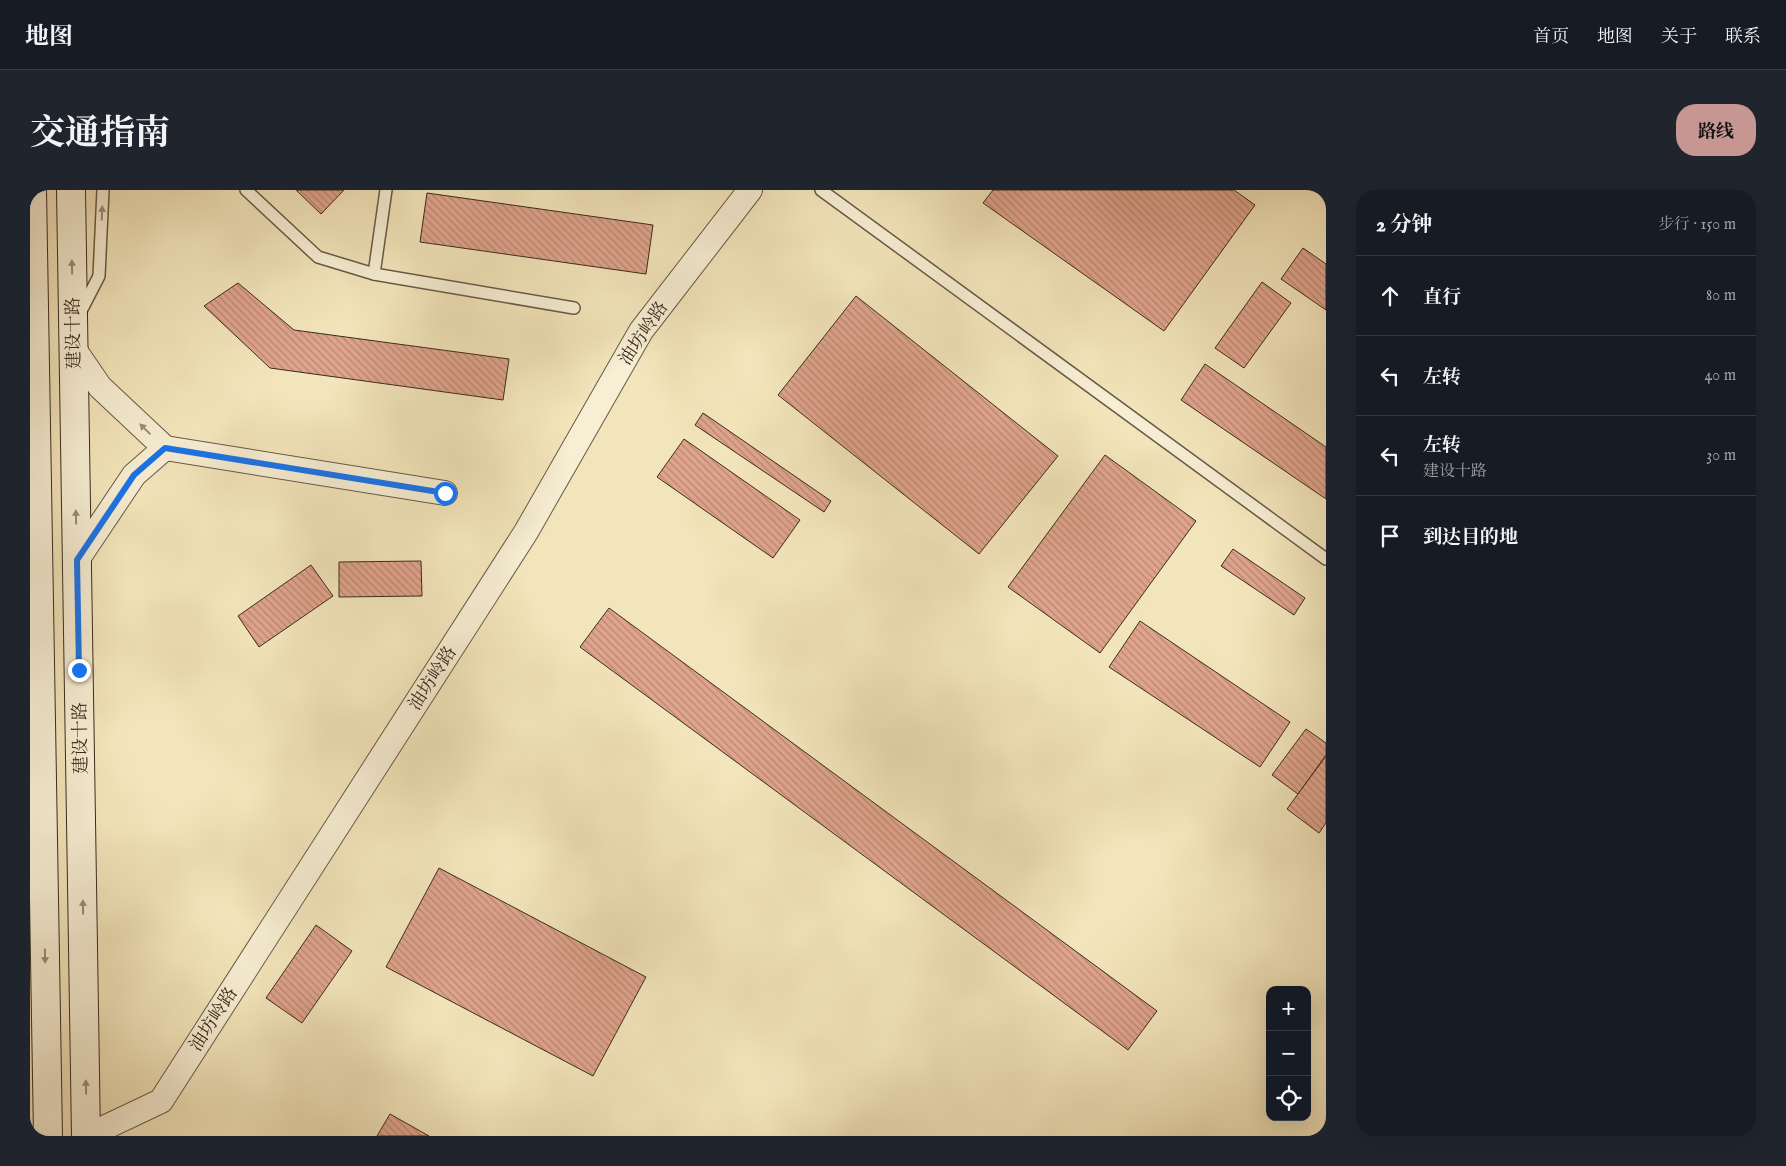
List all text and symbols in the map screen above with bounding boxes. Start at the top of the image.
text: 地图 [25,22,73,53]
text: 首页 [1533,26,1569,49]
text: 地图 [1597,26,1633,49]
text: 关于 [1661,26,1697,49]
text: 联系 [1725,26,1761,49]
button: 路线 [1676,104,1756,156]
text: 交通指南 [30,112,170,157]
one-way arrow [98,205,106,221]
text: 2 分钟 [1376,212,1432,239]
text: 步行 · 150 m [1658,215,1736,235]
one-way arrow [68,259,76,275]
icon: ahead [1376,282,1404,310]
text: 直行 [1423,286,1461,310]
text: 80 m [1706,286,1736,306]
street label: 建设十路 [62,297,87,369]
street label: 油坊岭路 [615,298,674,370]
icon: left [1376,362,1404,390]
text: 左转 [1423,366,1461,390]
text: 40 m [1704,366,1736,386]
one-way arrow [139,423,151,435]
text: 左转 [1423,434,1461,458]
icon: left [1376,442,1404,470]
text: 30 m [1706,446,1736,466]
text: 建设十路 [1423,462,1487,482]
route start [434,482,457,505]
one-way arrow [72,509,80,525]
icon: arrive [1376,522,1404,550]
text: 到达目的地 [1423,526,1518,550]
street label: 油坊岭路 [404,642,463,715]
route end [68,659,91,682]
street label: 建设十路 [69,702,94,774]
one-way arrow [79,899,87,915]
one-way arrow [41,948,49,964]
street label: 油坊岭路 [185,983,244,1056]
map controls [1266,986,1311,1121]
button: + [1266,986,1311,1031]
button: − [1266,1031,1311,1076]
button: locate [1266,1076,1311,1121]
one-way arrow [81,1079,89,1095]

